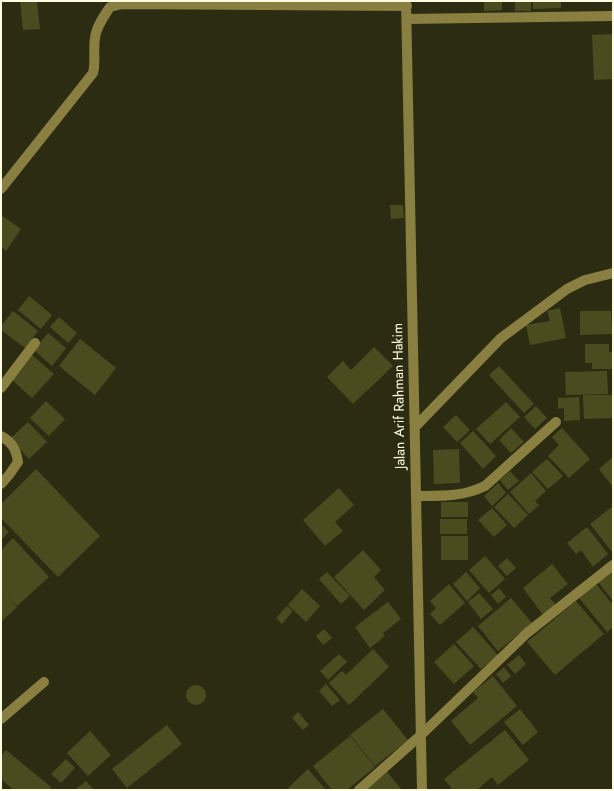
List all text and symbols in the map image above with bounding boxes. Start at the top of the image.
street label: Jalan Arif Rahman Hakim [390,323,410,469]

